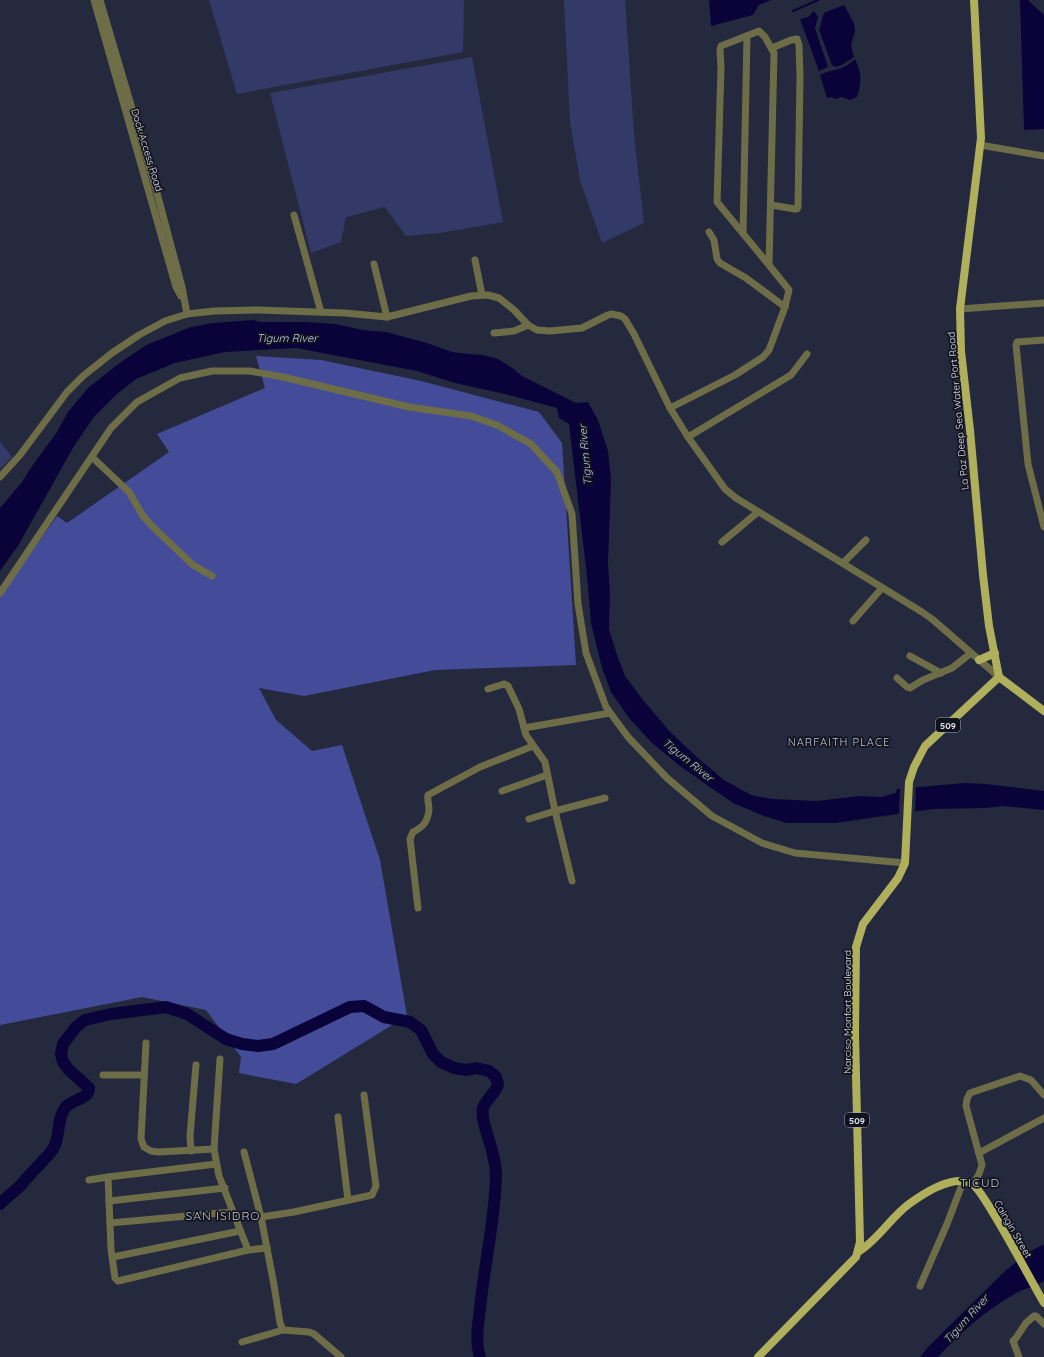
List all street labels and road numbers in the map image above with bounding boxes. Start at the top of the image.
street label: Dock Access Road [128,107,166,193]
street label: La Paz Deep Sea Water Port Road [945,331,971,491]
road number: 509 [936,718,960,732]
street label: Narciso Monfort Boulevard [841,950,854,1074]
road number: 509 [845,1113,869,1127]
street label: Caingin Street [991,1198,1035,1261]

